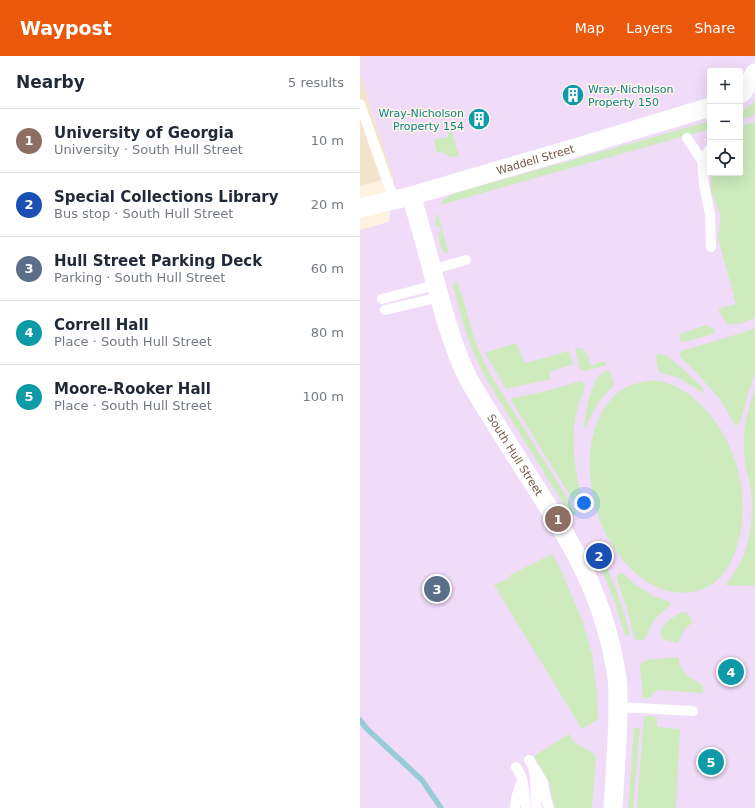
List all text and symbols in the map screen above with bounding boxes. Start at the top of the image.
text: Waypost [20,17,112,39]
text: Map [575,20,604,36]
text: Layers [626,20,673,36]
text: Share [695,20,735,36]
map controls [707,68,743,176]
button: + [707,68,743,104]
text: Nearby [16,72,85,92]
text: 5 results [288,75,344,90]
building icon: Wray-Nicholson Property 150 [560,82,586,108]
place label: Wray-Nicholson Property 150 [588,83,673,109]
button: − [707,104,743,140]
building icon: Wray-Nicholson Property 154 [466,106,492,132]
place label: Wray-Nicholson Property 154 [379,107,464,133]
text: University of Georgia [54,124,234,142]
text: 1 [24,133,34,148]
text: 10 m [311,133,344,148]
button: locate [707,140,743,176]
text: University · South Hull Street [54,142,243,157]
street label: Waddell Street [495,142,577,177]
text: Special Collections Library [54,188,278,206]
text: 2 [24,197,34,212]
text: 20 m [311,197,344,212]
text: Bus stop · South Hull Street [54,206,233,221]
text: Hull Street Parking Deck [54,252,262,270]
text: 3 [24,261,34,276]
text: 60 m [311,261,344,276]
text: Parking · South Hull Street [54,270,225,285]
text: Correll Hall [54,316,149,334]
text: 4 [24,325,34,340]
text: 80 m [311,325,344,340]
text: Place · South Hull Street [54,334,212,349]
text: Moore-Rooker Hall [54,380,211,398]
text: 5 [24,389,34,404]
text: 100 m [302,389,344,404]
text: Place · South Hull Street [54,398,212,413]
street label: South Hull Street [485,412,546,498]
your location [574,493,594,513]
pin: 1 [545,504,571,534]
pin: 2 [586,541,612,571]
pin: 3 [424,574,450,604]
pin: 4 [718,657,744,687]
pin: 5 [698,747,724,777]

